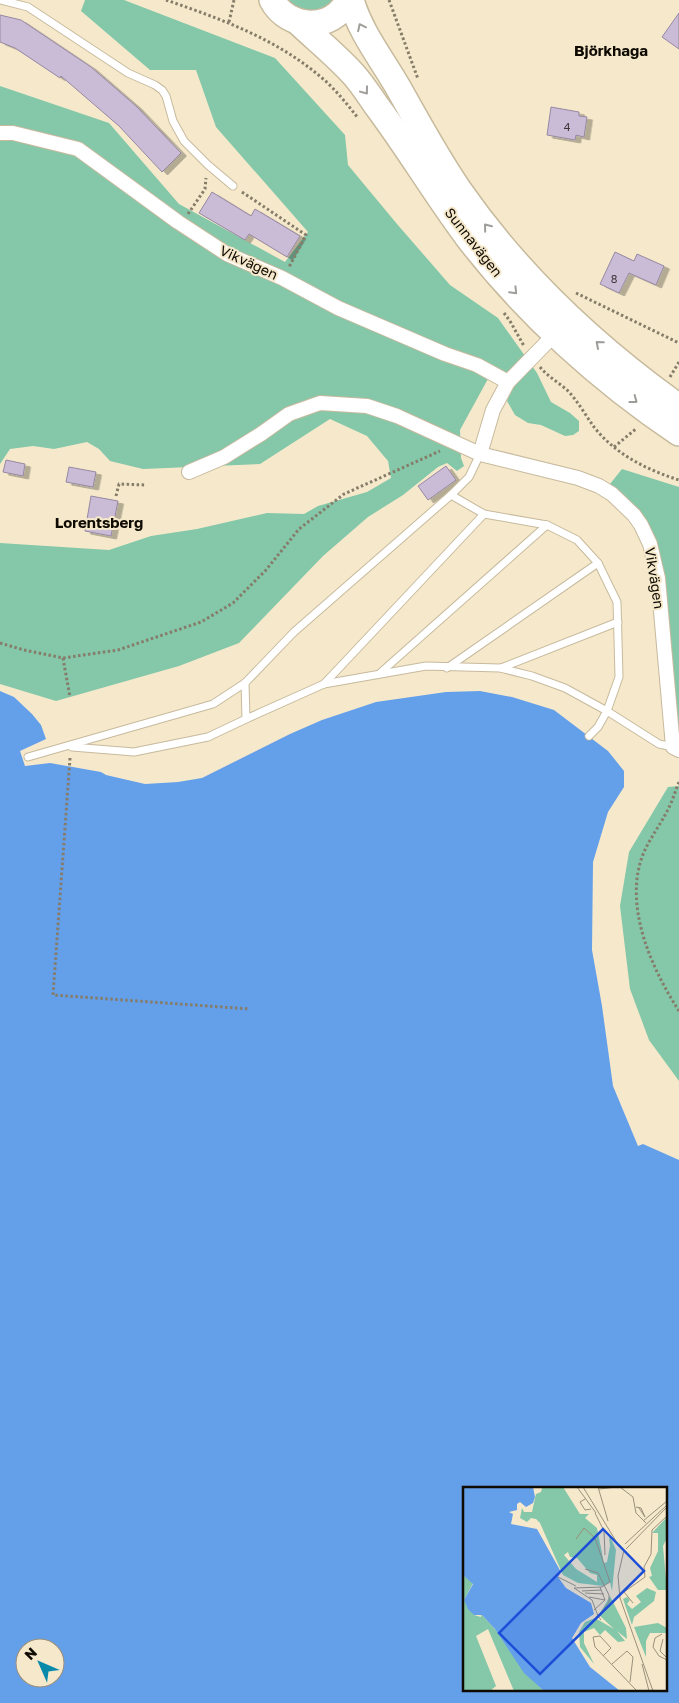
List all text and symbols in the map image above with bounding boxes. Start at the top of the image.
one-way arrow [356,23,367,32]
district label: Björkhaga [574,41,648,59]
one-way arrow [360,85,368,94]
house number: 4 [564,120,571,133]
street label: Sunnavägen [442,204,506,280]
one-way arrow [485,224,493,233]
street label: Vikvägen [217,241,281,283]
house number: 8 [611,272,618,285]
one-way arrow [508,286,517,295]
one-way arrow [596,341,605,350]
one-way arrow [628,394,638,403]
district label: Lorentsberg [55,513,143,531]
street label: Vikvägen [642,546,668,610]
inset map [463,1487,666,1690]
north arrow [15,1638,65,1688]
text: N [21,1644,40,1663]

